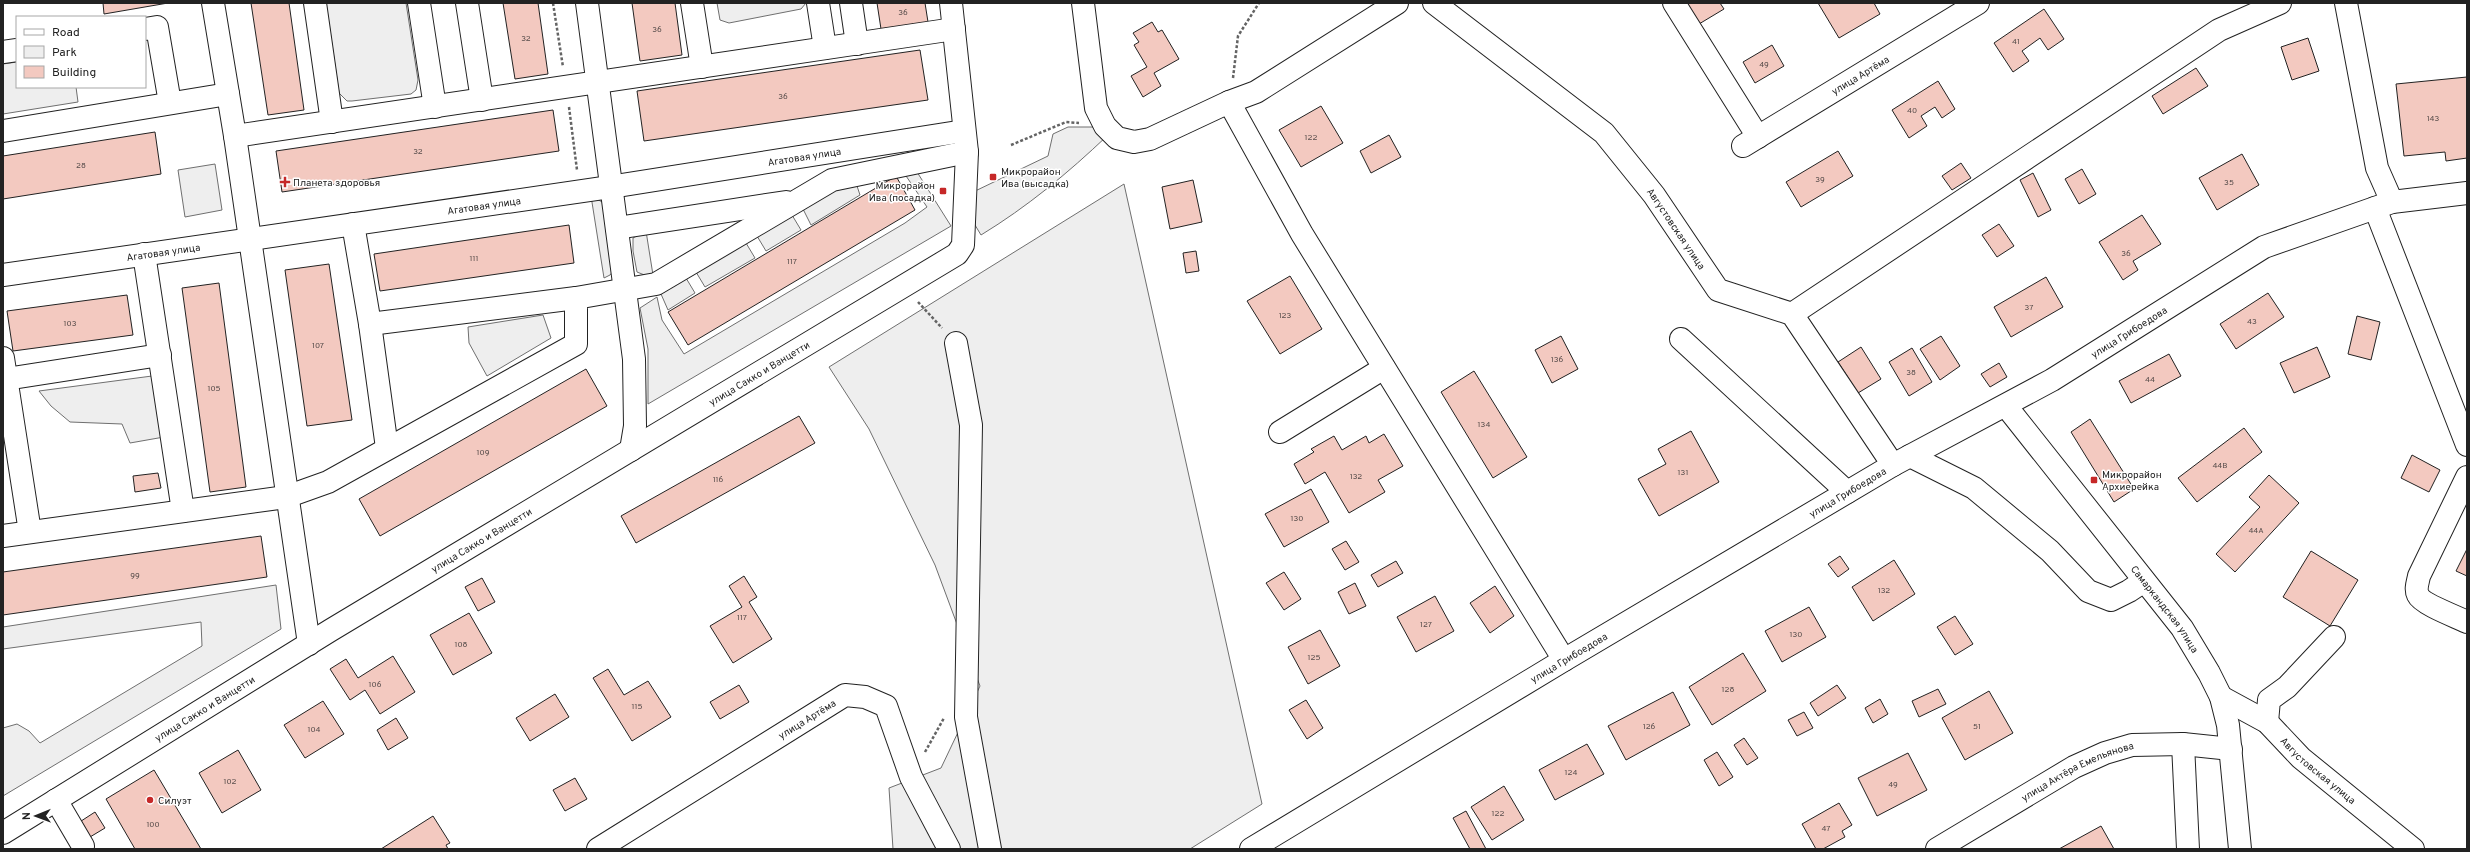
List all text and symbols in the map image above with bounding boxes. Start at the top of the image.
house number: 36 [898,8,908,18]
legend [16,16,146,88]
text: Road [52,25,80,41]
house number: 36 [652,25,662,35]
house number: 32 [521,34,531,44]
house number: 41 [2012,37,2020,47]
text: Park [52,45,77,61]
street label: улица Артёма [1829,53,1892,99]
house number: 49 [1759,60,1769,70]
text: Building [52,65,96,81]
house number: 36 [778,92,788,102]
house number: 40 [1907,106,1917,116]
house number: 143 [2427,114,2439,124]
house number: 122 [1305,133,1317,143]
street label: Агатовая улица [767,146,842,170]
house number: 32 [413,147,423,157]
house number: 28 [76,161,86,171]
place label: Микрорайон Ива (высадка) [1001,166,1069,191]
marker: Микрорайон Ива (высадка) [988,172,998,182]
house number: 39 [1815,175,1825,185]
marker: Планета здоровья [280,177,290,187]
place label: Планета здоровья [293,177,380,190]
house number: 35 [2224,178,2234,188]
place label: Микрорайон Ива (посадка) [869,180,935,205]
marker: Микрорайон Ива (посадка) [938,186,948,196]
street label: Августовская улица [1643,186,1707,273]
street label: Агатовая улица [446,195,522,219]
street label: Агатовая улица [126,241,201,265]
house number: 36 [2121,249,2131,259]
house number: 111 [470,254,478,264]
house number: 117 [787,257,797,267]
house number: 37 [2025,303,2033,313]
street label: улица Грибоедова [2089,304,2170,362]
house number: 123 [1279,311,1292,321]
house number: 43 [2247,317,2257,327]
house number: 103 [64,319,77,329]
street label: улица Сакко и Ванцетти [707,339,813,410]
house number: 107 [312,341,324,351]
house number: 136 [1551,355,1564,365]
house number: 38 [1906,368,1916,378]
house number: 44 [2145,375,2155,385]
house number: 105 [207,384,221,394]
house number: 134 [1478,420,1490,430]
house number: 109 [477,448,490,458]
house number: 44В [2212,461,2228,471]
street label: улица Грибоедова [1807,465,1889,521]
house number: 131 [1678,468,1688,478]
place label: Микрорайон Архиерейка [2102,469,2162,494]
house number: 132 [1350,472,1362,482]
house number: 116 [713,475,724,485]
marker: Микрорайон Архиерейка [2089,475,2099,485]
street label: улица Сакко и Ванцетти [429,506,535,576]
house number: 130 [1291,514,1303,524]
house number: 44А [2248,526,2264,536]
street label: Самаркандская улица [2127,563,2201,656]
house number: 99 [130,571,140,581]
house number: 132 [1878,586,1890,596]
house number: 117 [737,613,747,623]
house number: 127 [1420,620,1432,630]
house number: 130 [1790,630,1802,640]
street label: улица Грибоедова [1528,631,1610,687]
house number: 108 [454,640,468,650]
house number: 125 [1308,653,1320,663]
street label: улица Сакко и Ванцетти [153,674,258,745]
house number: 106 [369,680,382,690]
house number: 128 [1722,685,1734,695]
street label: улица Артёма [776,697,839,743]
house number: 115 [632,702,642,712]
house number: 126 [1643,722,1656,732]
house number: 51 [1973,722,1981,732]
house number: 104 [307,725,321,735]
street label: Августовская улица [2277,735,2358,808]
street label: улица Актёра Емельянова [2019,740,2136,805]
house number: 124 [1565,768,1577,778]
house number: 102 [223,777,237,787]
house number: 49 [1888,780,1898,790]
marker: Силуэт [145,795,155,805]
place label: Силуэт [158,795,192,808]
north arrow [16,796,56,836]
house number: 122 [1492,809,1504,819]
text: N [20,812,34,820]
house number: 100 [146,820,160,830]
house number: 47 [1821,824,1831,834]

